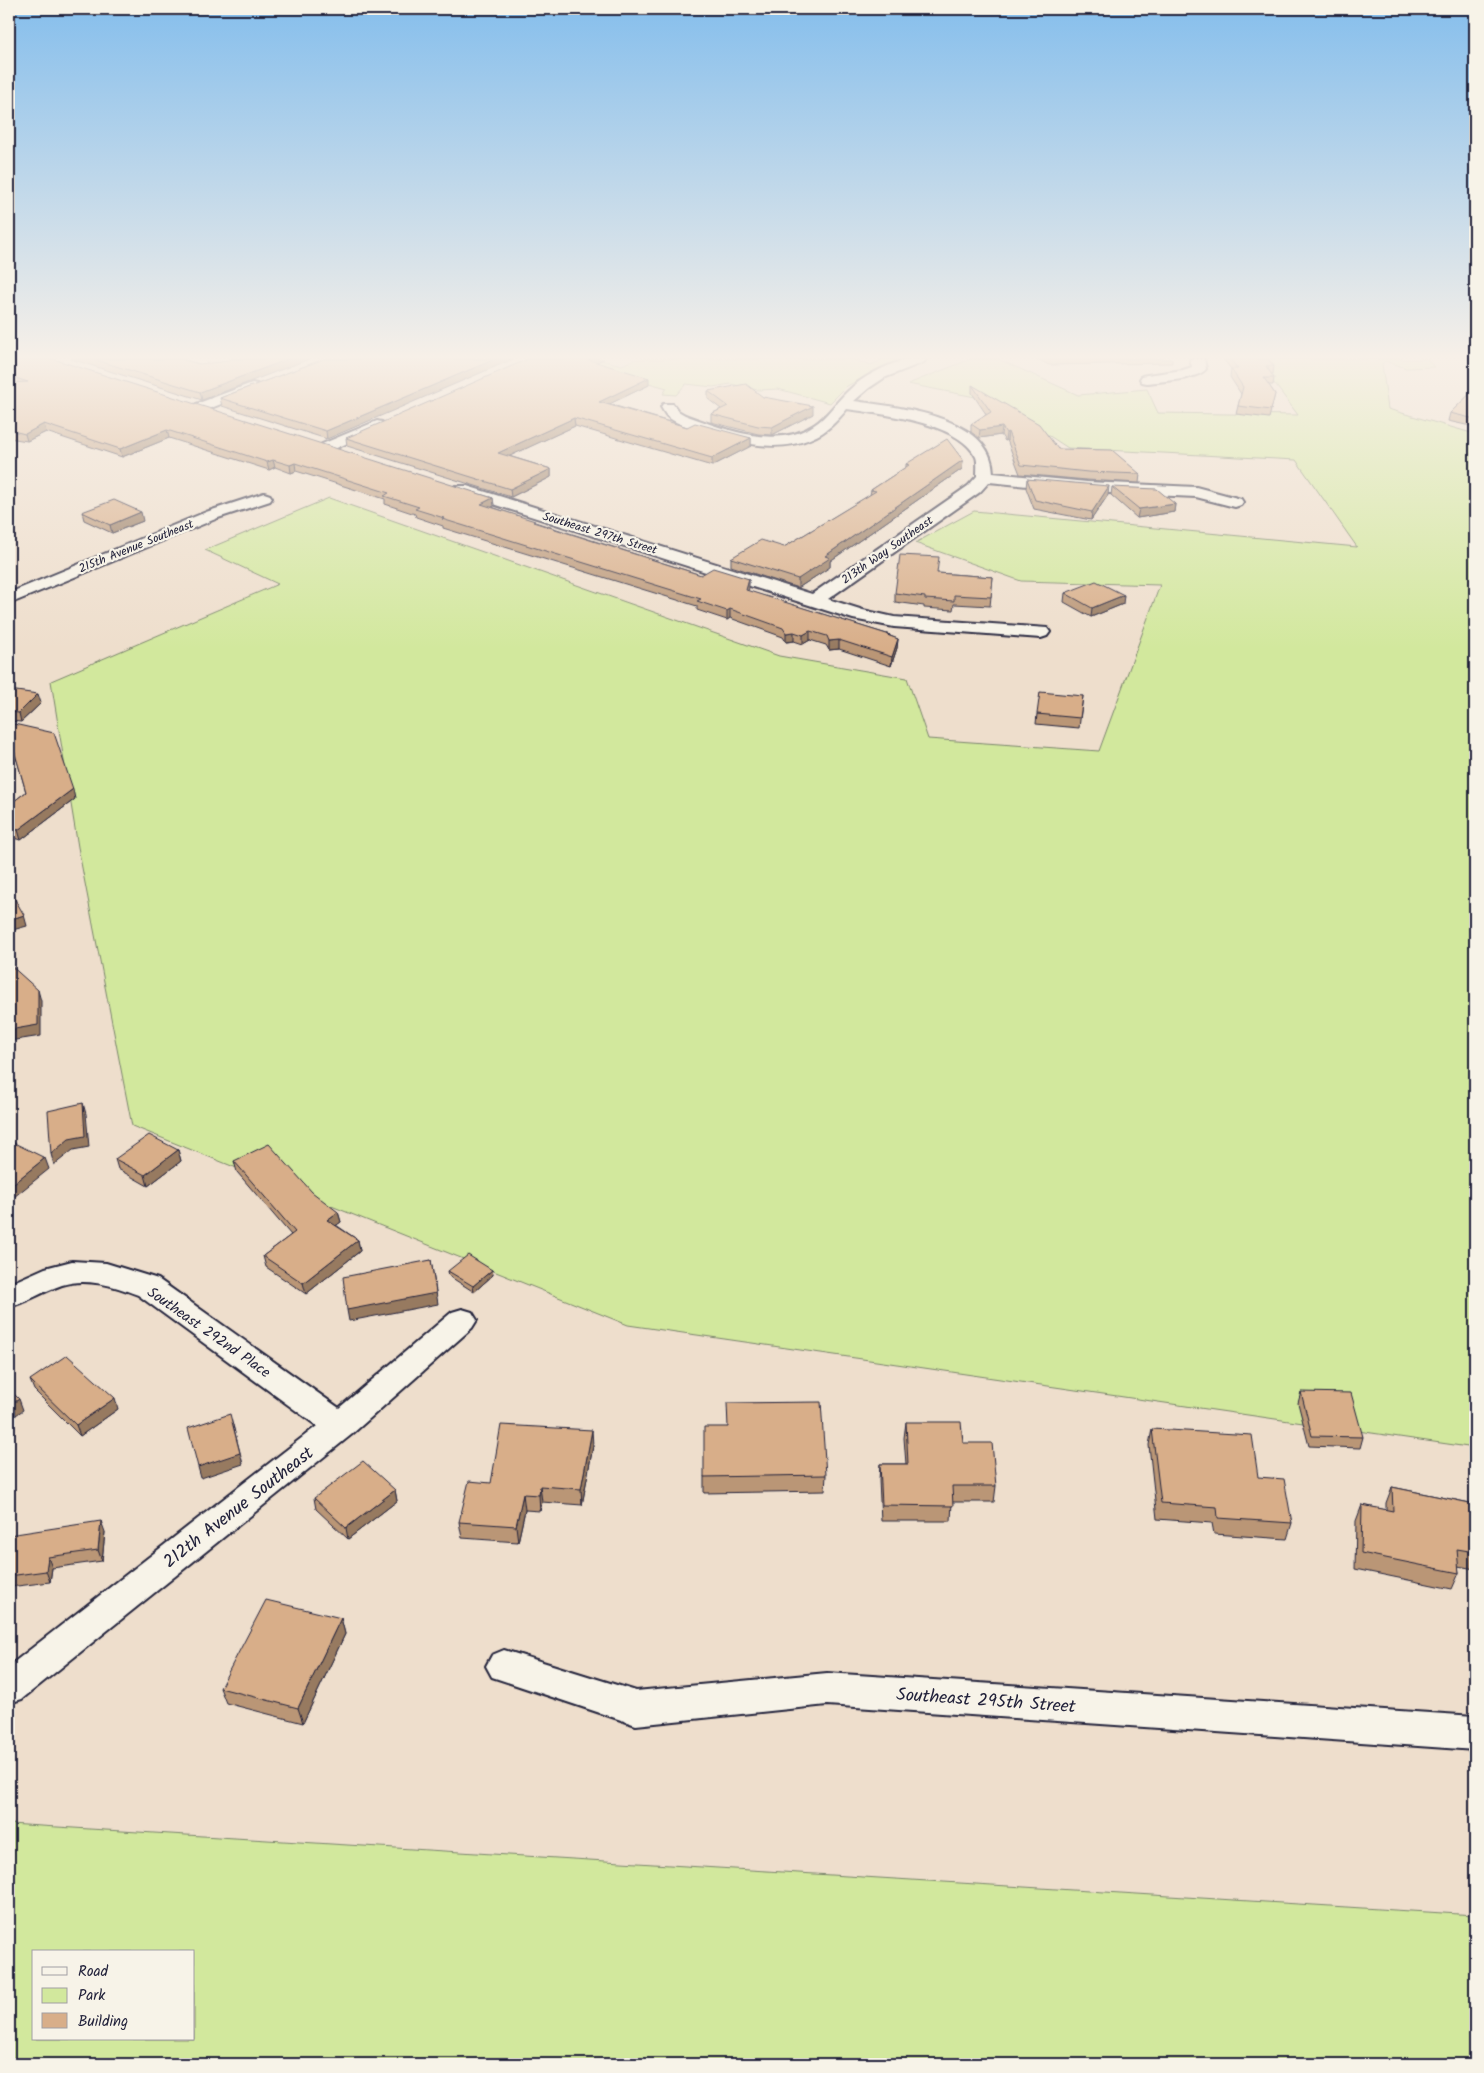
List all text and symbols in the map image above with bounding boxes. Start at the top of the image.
street label: Southeast 297th Street [540,507,660,560]
street label: 213th Way Southeast [837,511,937,589]
street label: 215th Avenue Southeast [76,515,197,578]
street label: Southeast 292nd Place [142,1281,275,1385]
street label: 212th Avenue Southeast [157,1439,321,1576]
street label: Southeast 295th Street [895,1681,1078,1722]
legend [32,1950,195,2040]
text: Road [78,1960,109,1984]
text: Park [78,1984,106,2008]
text: Building [78,2010,128,2034]

